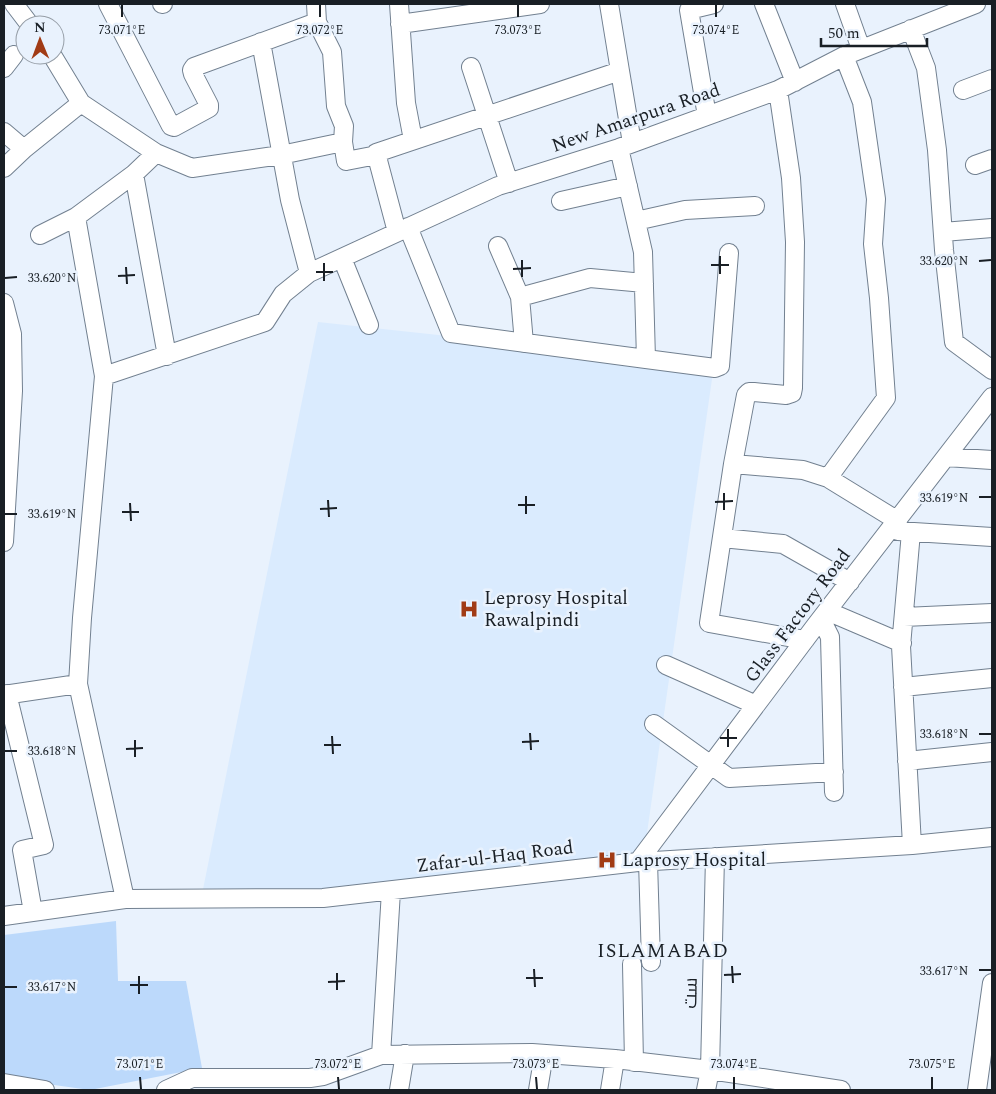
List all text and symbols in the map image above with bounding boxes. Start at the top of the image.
north arrow [15,15,65,65]
scale bar [821,15,927,47]
text: N [34,17,46,38]
text: 73.071°E [99,21,145,40]
text: 73.072°E [297,21,343,40]
text: 73.073°E [495,21,541,40]
text: 73.074°E [693,21,739,40]
text: 50 m [828,22,860,45]
street label: New Amarpura Road [548,76,724,160]
text: 33.620°N [920,252,968,271]
text: 33.620°N [28,269,76,288]
text: 33.619°N [920,489,968,508]
text: 33.619°N [28,505,76,524]
street label: Glass Factory Road [738,543,858,689]
place label: Leprosy Hospital Rawalpindi [484,584,628,635]
hospital icon: Leprosy Hospital Rawalpindi [458,598,480,620]
text: 33.618°N [920,725,968,744]
text: 33.618°N [28,742,76,761]
street label: Zafar-ul-Haq Road [415,833,575,881]
place label: Laprosy Hospital [622,846,766,875]
hospital icon: Laprosy Hospital [596,849,618,871]
district label: ISLAMABAD [597,936,729,966]
text: 33.617°N [920,962,968,981]
street label: ست [676,977,706,1009]
text: 33.617°N [28,978,76,997]
text: 73.071°E [117,1055,163,1074]
text: 73.072°E [315,1055,361,1074]
text: 73.073°E [513,1055,559,1074]
text: 73.074°E [711,1055,757,1074]
text: 73.075°E [909,1055,955,1074]

